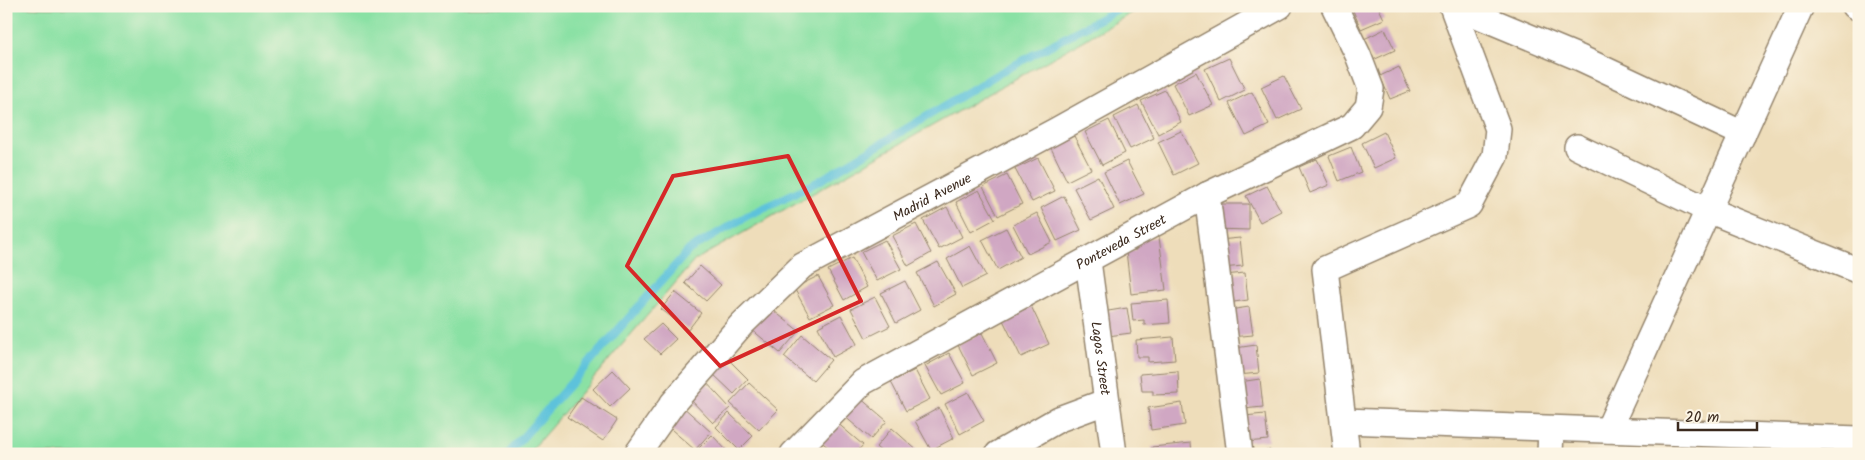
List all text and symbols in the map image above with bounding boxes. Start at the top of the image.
street label: Madrid Avenue [889,167,976,228]
street label: Ponteveda Street [1072,209,1171,276]
street label: Lagos Street [1084,320,1116,397]
scale bar [1678,400,1756,432]
text: 20 m [1685,406,1719,430]

